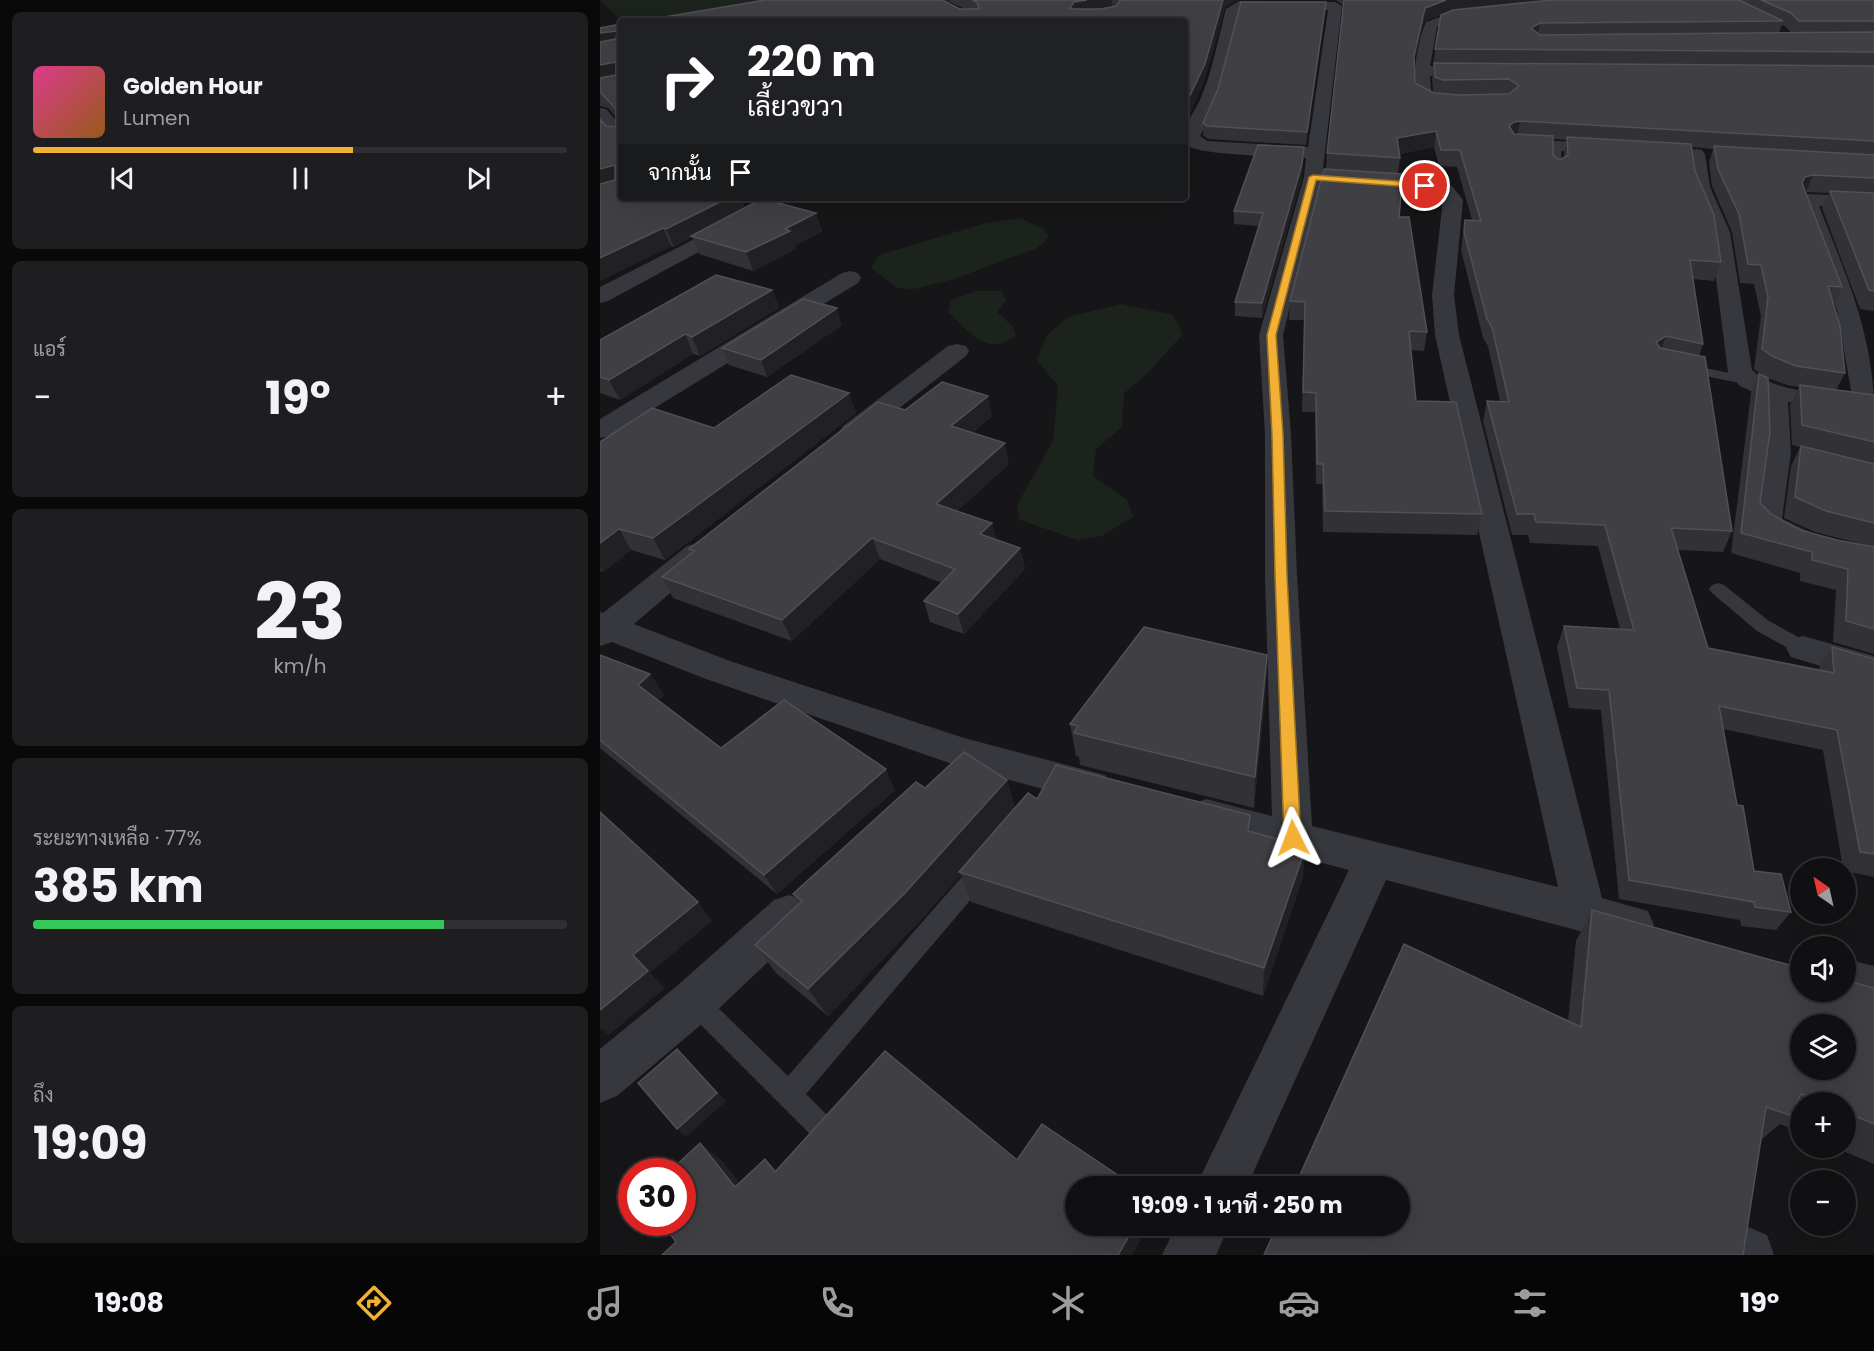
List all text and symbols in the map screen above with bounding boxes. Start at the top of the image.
text: 220 m [747,32,876,91]
icon: right [648,42,726,120]
text: Golden Hour [123,71,263,102]
text: เลี้ยวขวา [747,88,843,125]
text: Lumen [123,104,190,132]
icon: arrive [724,156,757,189]
text: จากนั้น [648,157,712,188]
pin [1399,160,1450,211]
icon: previous [106,162,139,195]
icon: pause [284,162,317,195]
icon: next [462,162,495,195]
icon: arrive [1408,169,1441,202]
text: แอร์ [33,335,66,363]
text: 19° [265,367,331,430]
text: − [33,374,51,421]
text: + [544,374,567,421]
text: 23 [254,557,346,666]
text: km/h [273,652,327,680]
position arrow [1261,806,1325,870]
text: ระยะทางเหลือ · 77% [33,824,202,852]
text: 385 km [33,855,204,918]
north arrow [1790,858,1856,924]
map controls [1790,858,1856,1236]
button: sound [1790,936,1856,1002]
button: layers [1790,1014,1856,1080]
text: ถึง [33,1081,54,1109]
button: + [1790,1092,1856,1158]
text: 19:09 [33,1112,147,1175]
speed limit sign: 30 [618,1158,696,1236]
button: − [1790,1170,1856,1236]
text: 19:09 · 1 นาที · 250 m [1132,1190,1343,1221]
icon: directions [353,1282,395,1324]
icon: music [584,1282,626,1324]
icon: phone [816,1282,858,1324]
icon: climate [1047,1282,1089,1324]
icon: car [1278,1282,1320,1324]
icon: filters [1509,1282,1551,1324]
text: 19:08 [95,1284,164,1321]
text: 19° [1740,1284,1779,1321]

